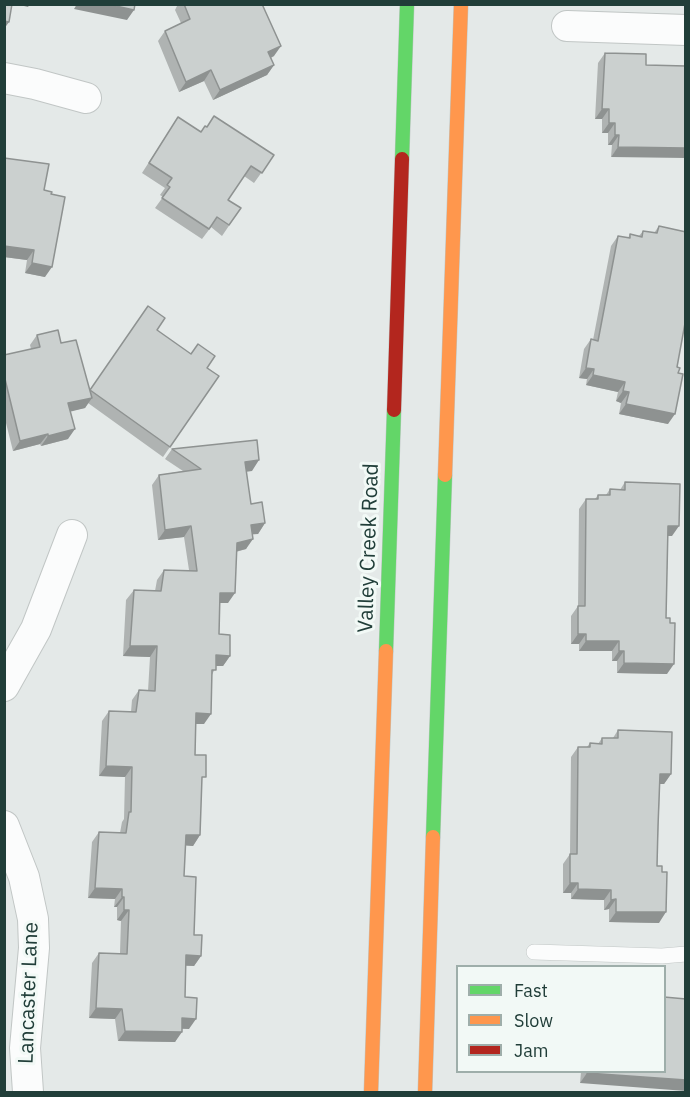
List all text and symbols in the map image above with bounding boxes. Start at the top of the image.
street label: Valley Creek Road [353,463,385,633]
street label: Lancaster Lane [14,922,44,1064]
legend [456,965,666,1073]
text: Fast [514,979,548,1002]
text: Slow [514,1009,553,1032]
text: Jam [514,1039,549,1062]

